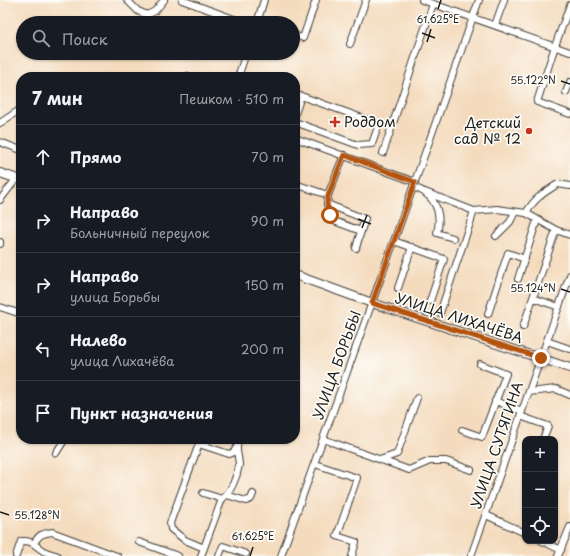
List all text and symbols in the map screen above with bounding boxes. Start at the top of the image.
text: 61.625°E [417,11,459,26]
search box [16,16,300,60]
icon: search [30,27,52,49]
text: Поиск [62,27,108,50]
text: 55.122°N [510,72,556,87]
text: 7 мин [32,85,83,111]
text: Пешком · 510 m [179,89,284,108]
place label: Роддом [344,111,396,132]
place label: Детский сад № 12 [454,112,521,149]
marker: Роддом [329,116,341,128]
marker: Детский сад № 12 [524,126,534,136]
text: Прямо [70,145,121,168]
icon: ahead [32,146,54,168]
text: 70 m [251,147,284,166]
text: Направо [70,200,139,223]
route start [321,206,339,224]
icon: right [32,210,54,232]
text: 90 m [251,211,284,230]
text: Больничный переулок [70,223,209,242]
text: Направо [70,264,139,287]
icon: right [32,274,54,296]
text: 150 m [245,275,284,294]
text: 55.124°N [510,280,556,295]
text: улица Борьбы [70,287,160,306]
street label: УЛИЦА ЛИХАЧЁВА [393,287,526,348]
street label: УЛИЦА БОРЬБЫ [307,307,366,422]
text: Налево [70,328,127,351]
icon: left [32,338,54,360]
text: 200 m [241,339,284,358]
route end [532,349,550,367]
text: улица Лихачёва [70,351,174,370]
street label: УЛИЦА СУТЯГИНА [465,378,528,511]
text: Пункт назначения [70,401,213,424]
icon: arrive [32,402,54,424]
map controls [522,436,558,544]
button: + [522,436,558,472]
button: − [522,472,558,508]
text: 55.128°N [14,507,60,522]
button: locate [522,508,558,544]
text: 61.625°E [232,528,274,543]

